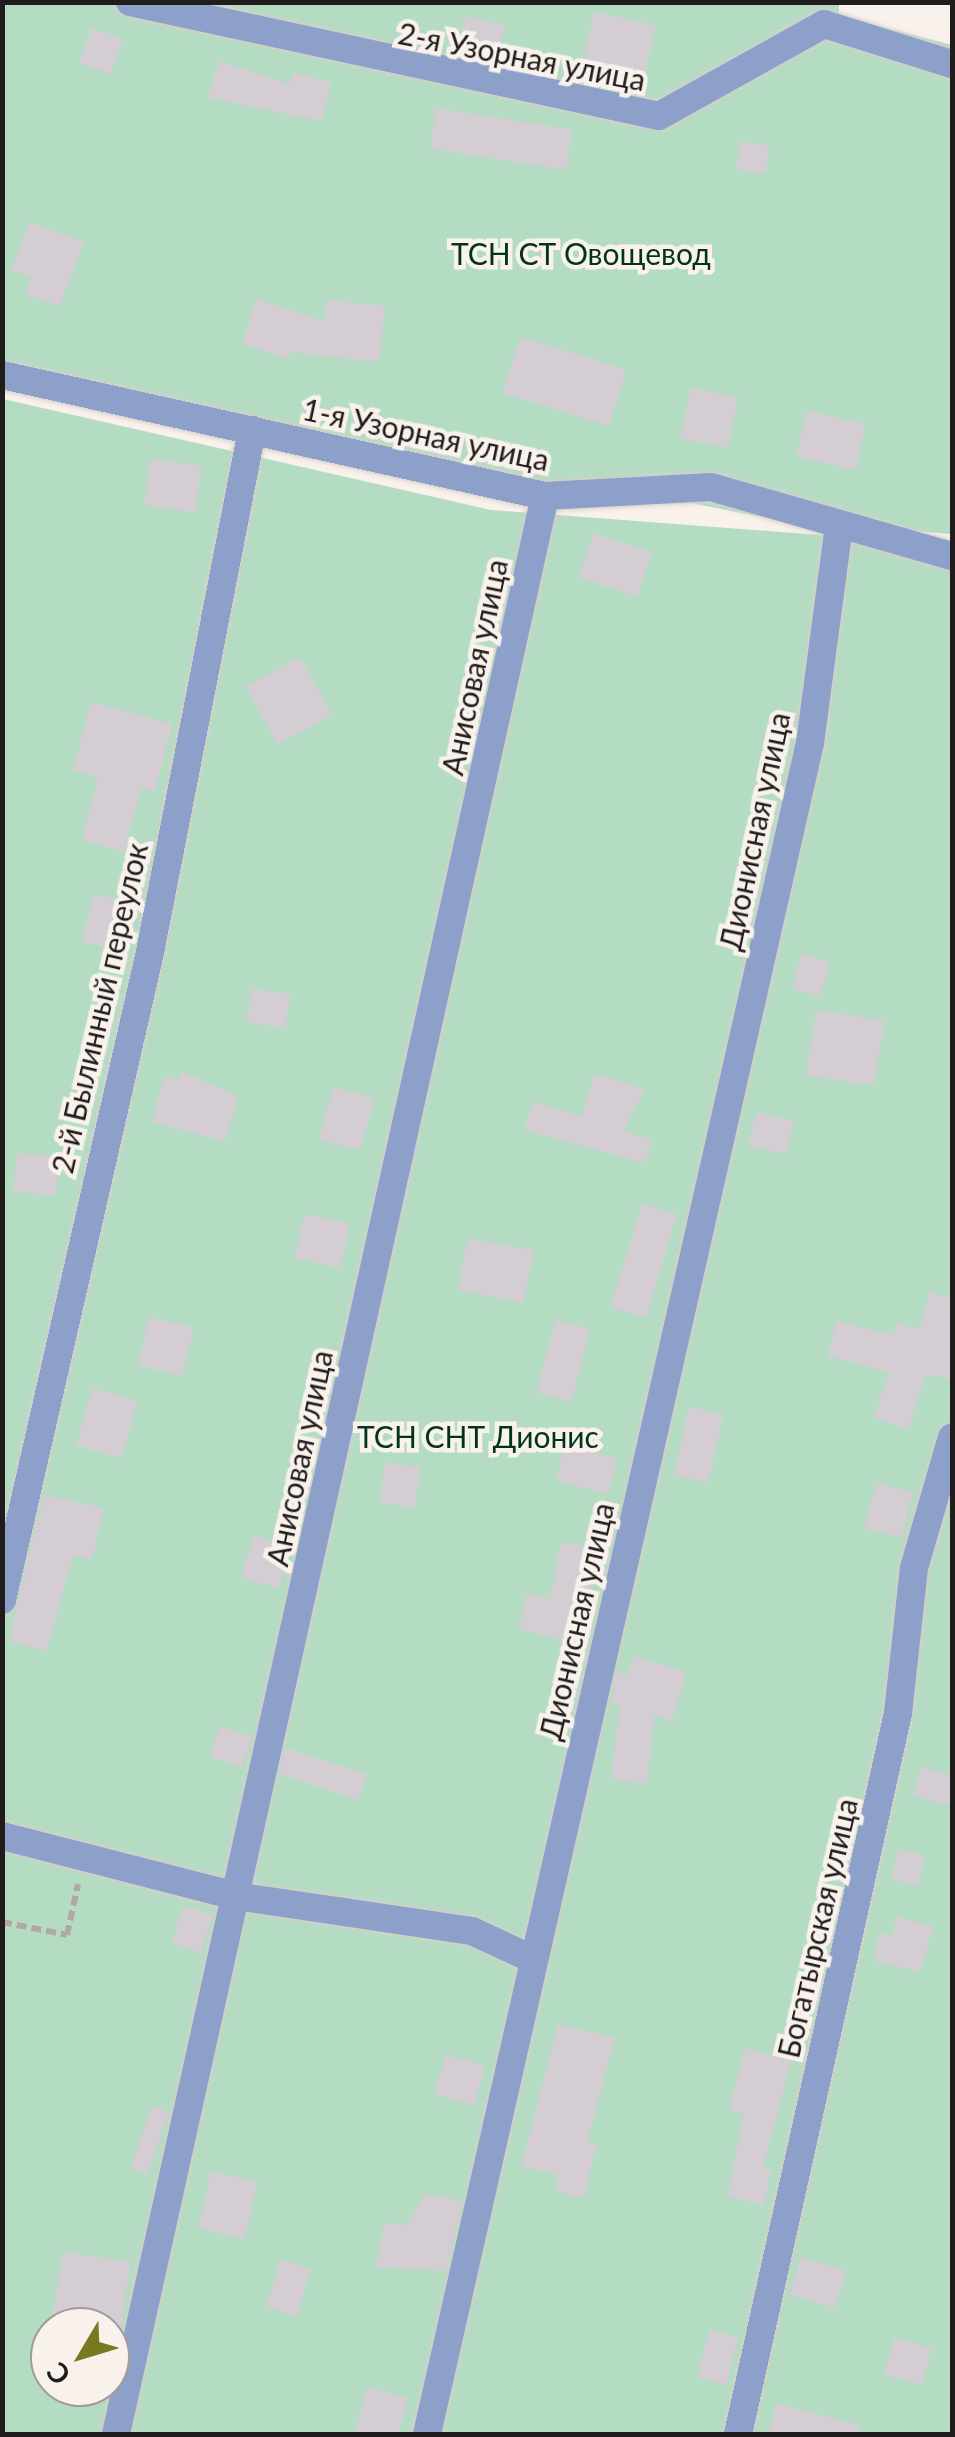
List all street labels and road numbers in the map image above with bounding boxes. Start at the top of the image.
street label: 2-я Узорная улица [395,14,649,98]
street label: 1-я Узорная улица [299,390,553,478]
street label: Анисовая улица [434,556,514,778]
street label: Дионисная улица [711,709,797,953]
street label: 2-й Былинный переулок [43,839,155,1177]
street label: Анисовая улица [259,1347,339,1569]
street label: Дионисная улица [531,1499,621,1743]
street label: Богатырская улица [770,1795,864,2061]

